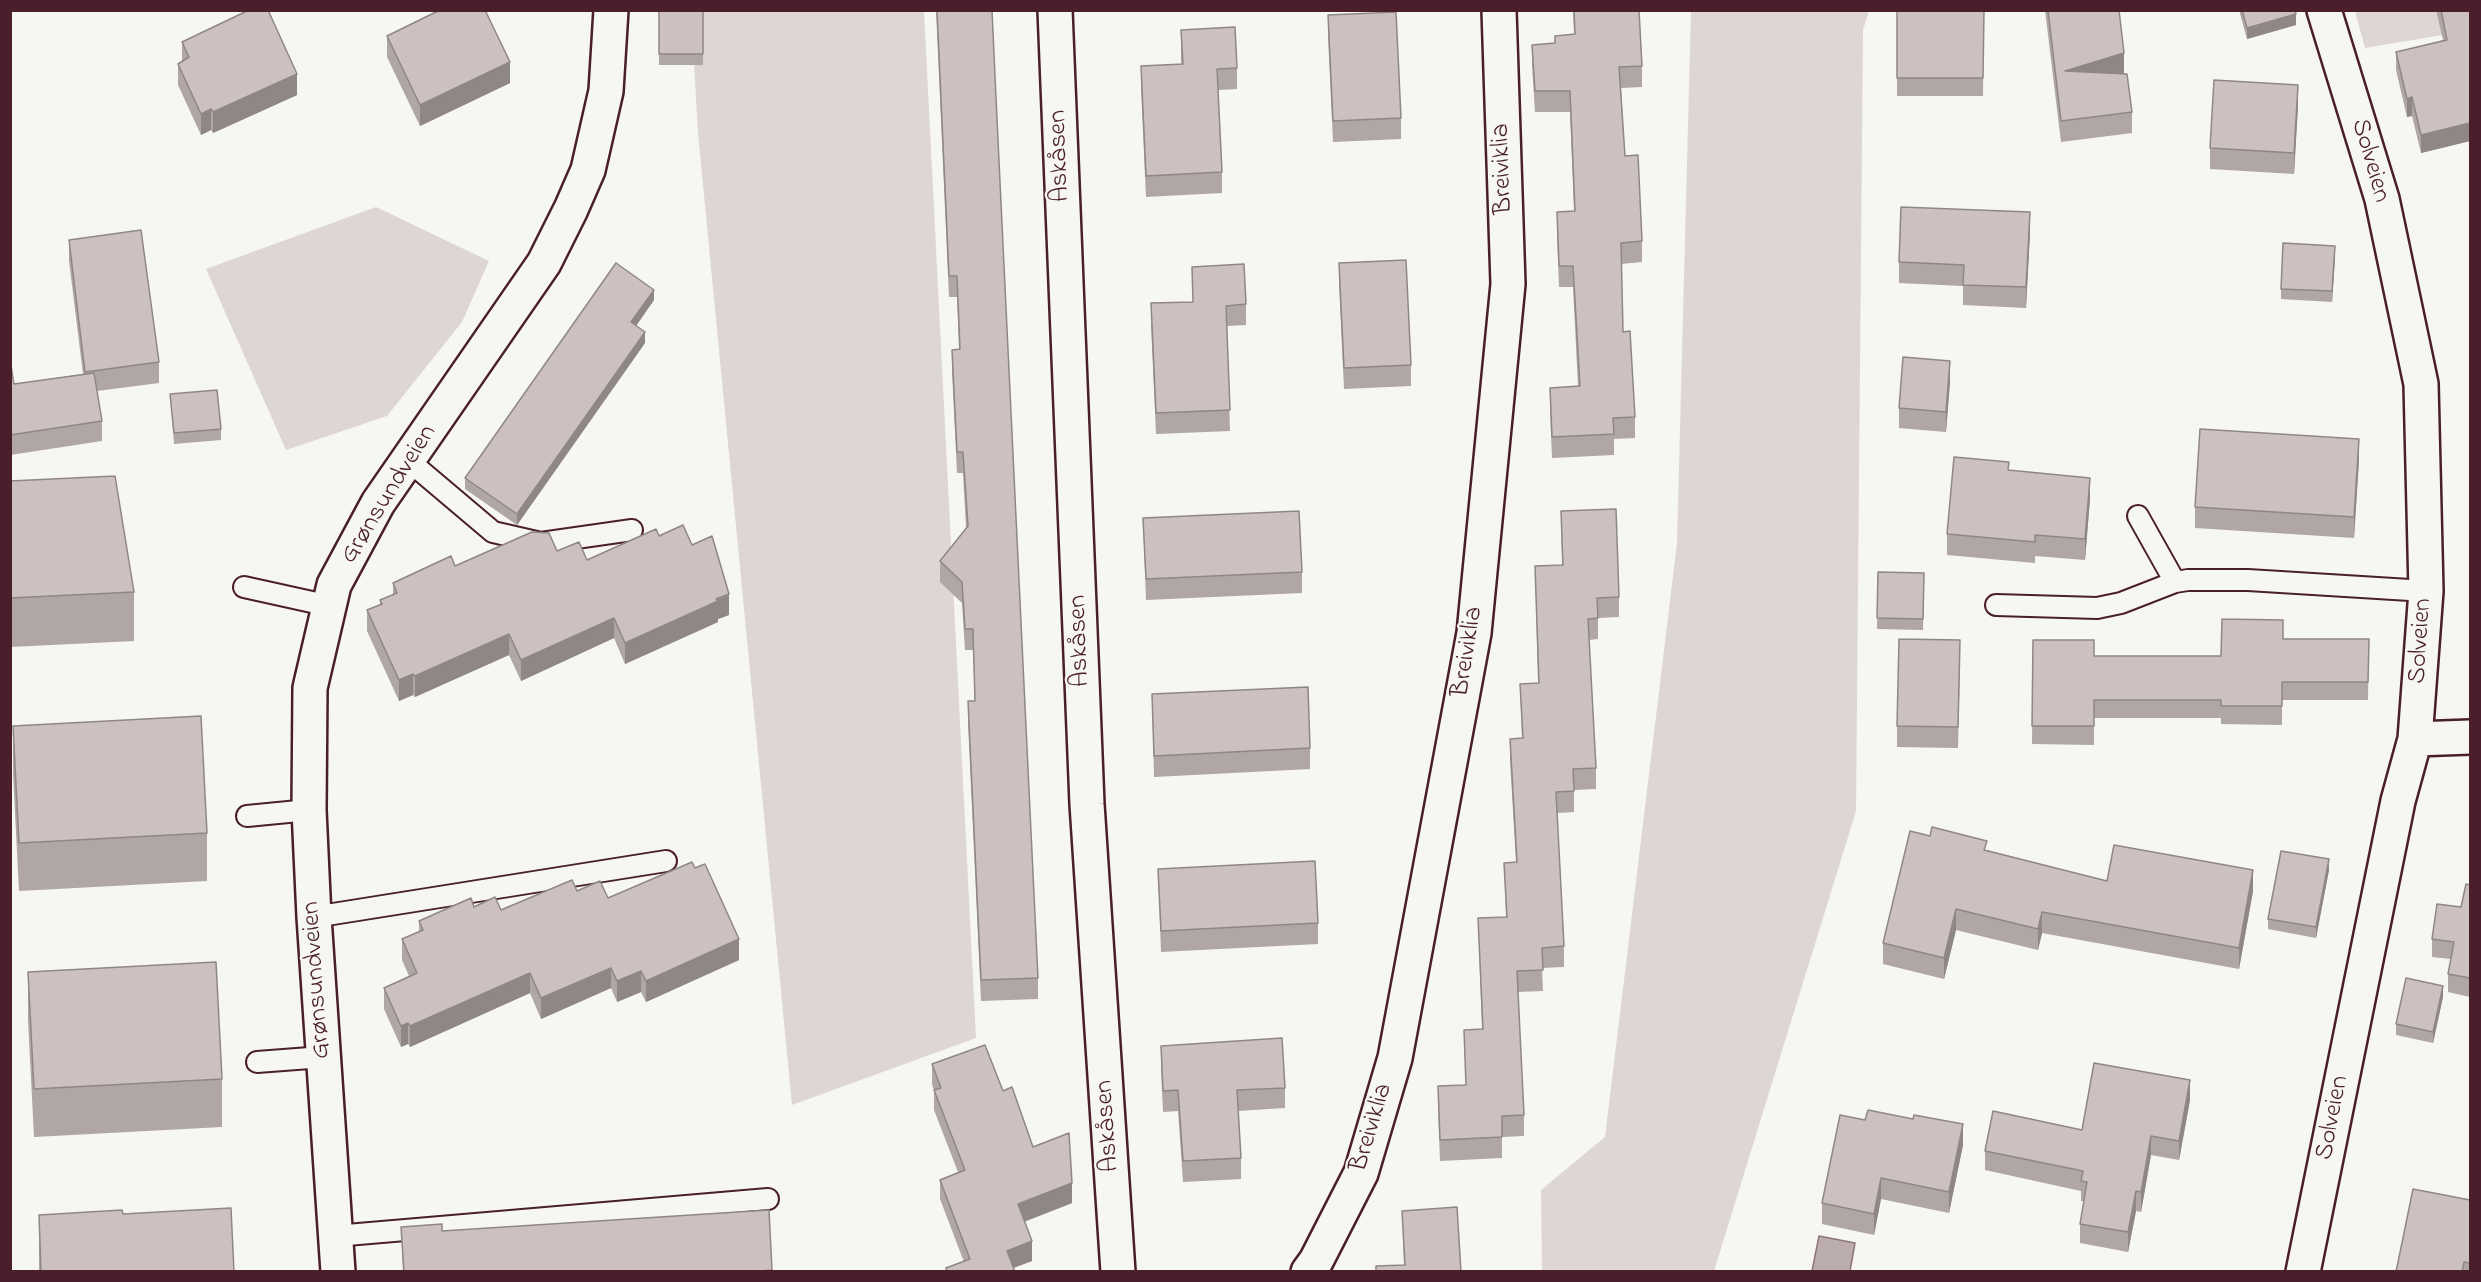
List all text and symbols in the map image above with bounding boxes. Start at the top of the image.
street label: Askåsen [1044,109,1078,203]
street label: Solveien [2342,116,2396,206]
street label: Breiviklia [1487,123,1521,215]
street label: Grønsundveien [335,420,445,570]
street label: Askåsen [1064,594,1098,688]
street label: Solveien [2403,597,2441,685]
street label: Breiviklia [1446,605,1492,699]
street label: Grønsundveien [297,900,339,1060]
street label: Solveien [2311,1073,2357,1163]
street label: Askåsen [1090,1079,1128,1173]
street label: Breiviklia [1345,1080,1401,1176]

